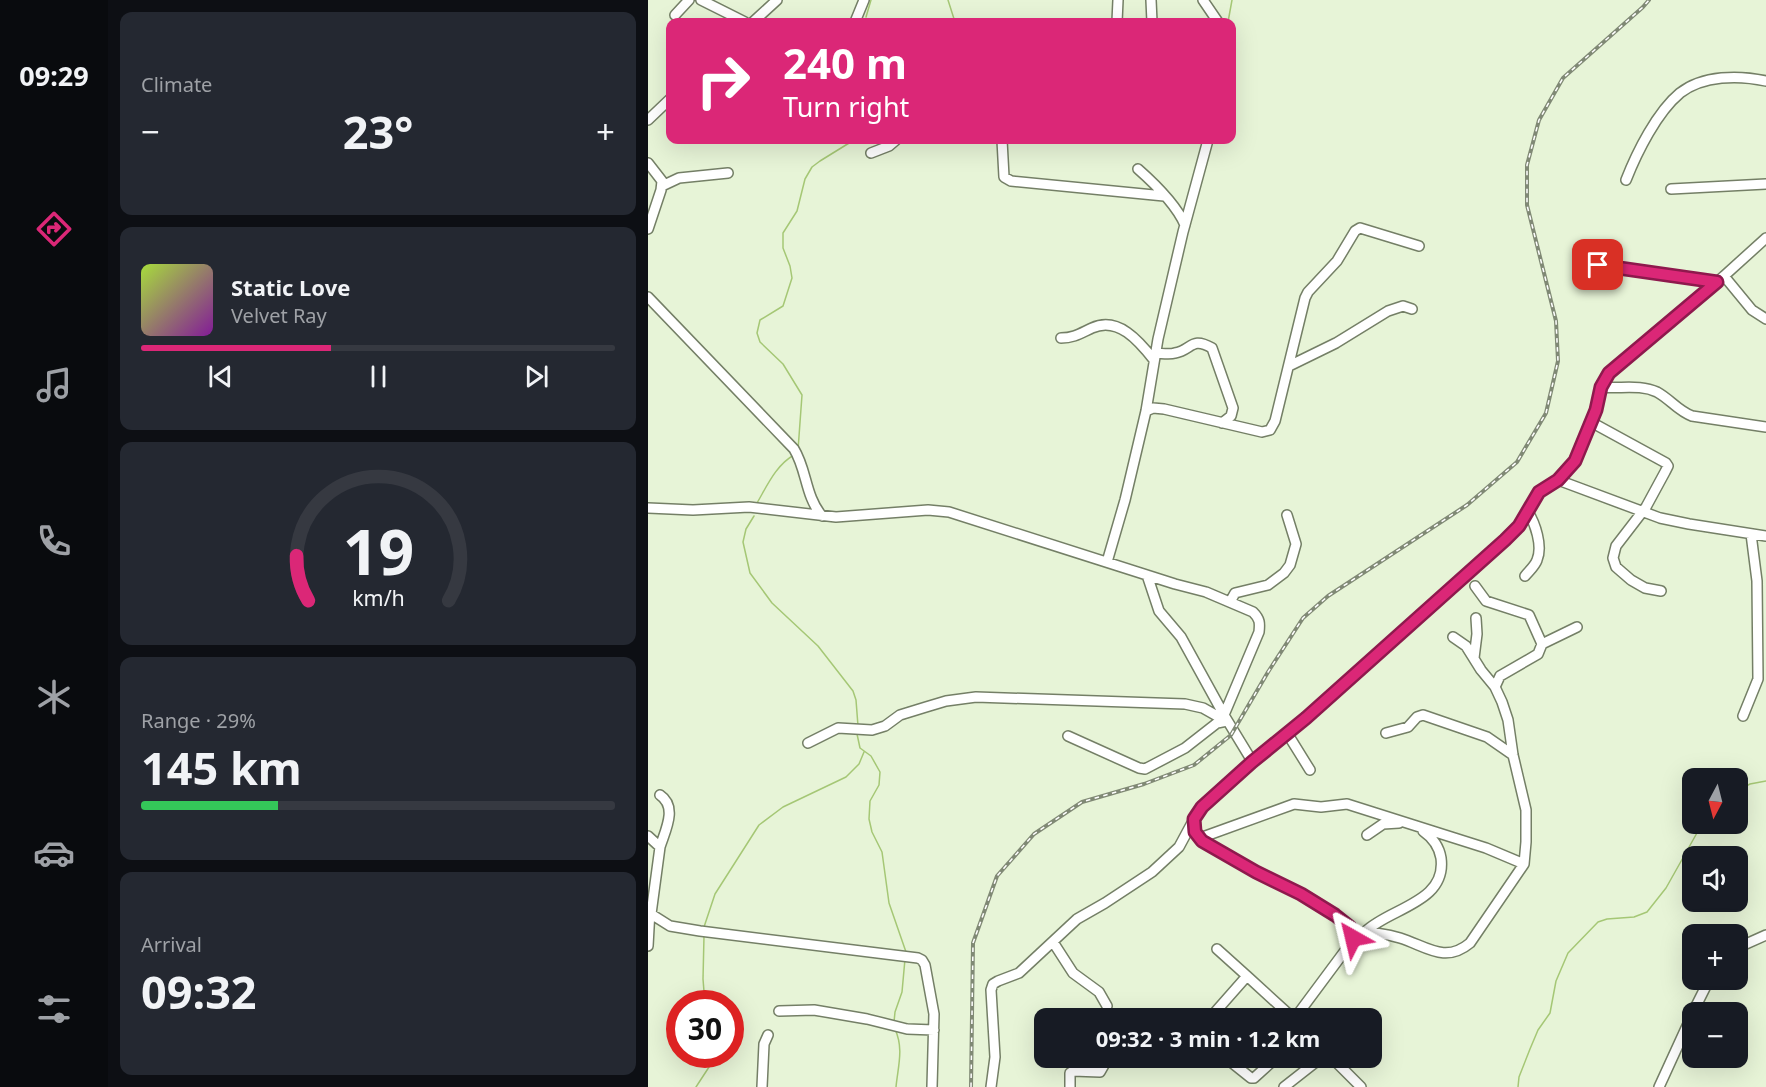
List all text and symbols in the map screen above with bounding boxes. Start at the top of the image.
text: 240 m [783,34,907,91]
icon: right [684,42,762,120]
text: 09:29 [19,57,89,94]
text: Climate [141,71,212,98]
text: Turn right [783,88,909,125]
text: 23° [343,101,413,162]
text: − [141,109,160,154]
text: + [596,109,615,154]
icon: directions [33,208,75,250]
pin [1572,239,1623,290]
icon: arrive [1581,248,1614,281]
text: Static Love [231,272,350,302]
text: Velvet Ray [231,302,327,329]
icon: previous [204,360,237,393]
icon: pause [362,360,395,393]
icon: next [520,360,553,393]
icon: music [33,364,75,406]
text: 19 [342,508,414,593]
icon: phone [33,520,75,562]
text: km/h [352,583,404,612]
icon: climate [33,676,75,718]
text: Range · 29% [141,707,256,734]
text: 145 km [141,737,302,798]
north arrow [1682,768,1748,834]
map controls [1682,768,1748,1068]
icon: car [33,832,75,874]
button: sound [1682,846,1748,912]
position arrow [1321,906,1385,970]
button: + [1682,924,1748,990]
text: Arrival [141,931,202,958]
text: 09:32 [141,961,257,1022]
icon: filters [33,988,75,1030]
speed limit sign: 30 [666,990,744,1068]
button: − [1682,1002,1748,1068]
text: 09:32 · 3 min · 1.2 km [1096,1023,1320,1053]

